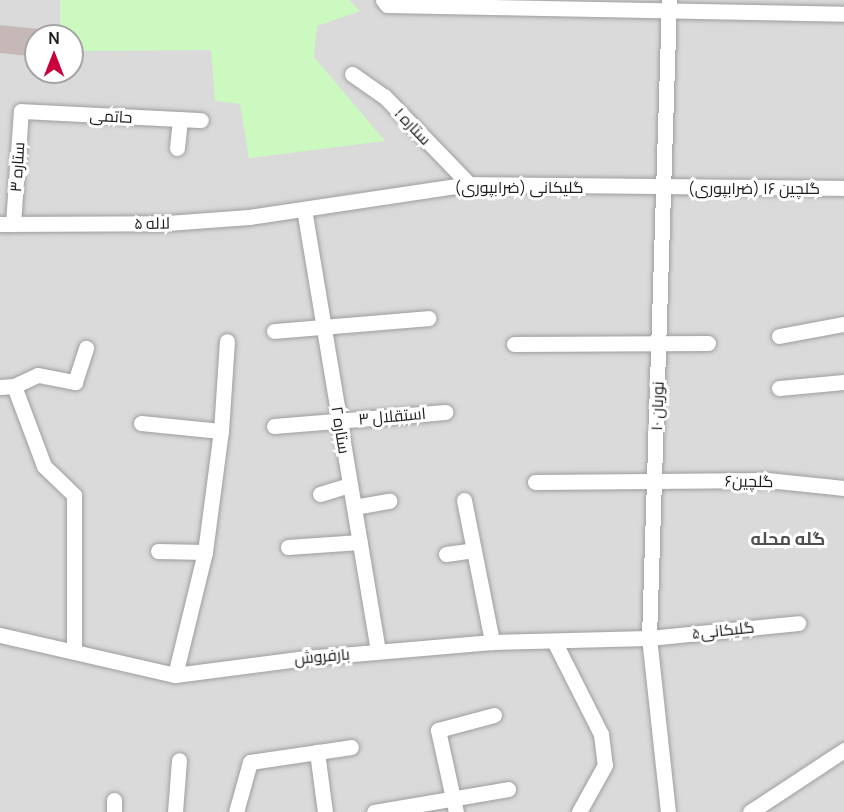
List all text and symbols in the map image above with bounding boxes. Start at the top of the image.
north arrow [24,24,84,84]
text: N [48,27,60,49]
street label: ستاره ۱ [391,103,435,149]
street label: حاتمی [89,105,133,127]
street label: ستاره ۳ [6,141,28,193]
street label: گلیکانی (ضرابپوری) [454,177,584,197]
street label: گلچین ۱۶ (ضرابپوری) [688,178,820,198]
street label: لاله ۵ [134,213,170,233]
street label: نوریان ۱۰ [647,381,667,431]
street label: استقلال ۳ [357,403,427,429]
street label: ستاره ۲ [328,405,354,455]
street label: گلچین۶ [724,471,774,491]
district label: گله محله [751,527,825,549]
street label: گلیکانی۵ [691,617,755,643]
street label: بارفروش [293,644,351,668]

